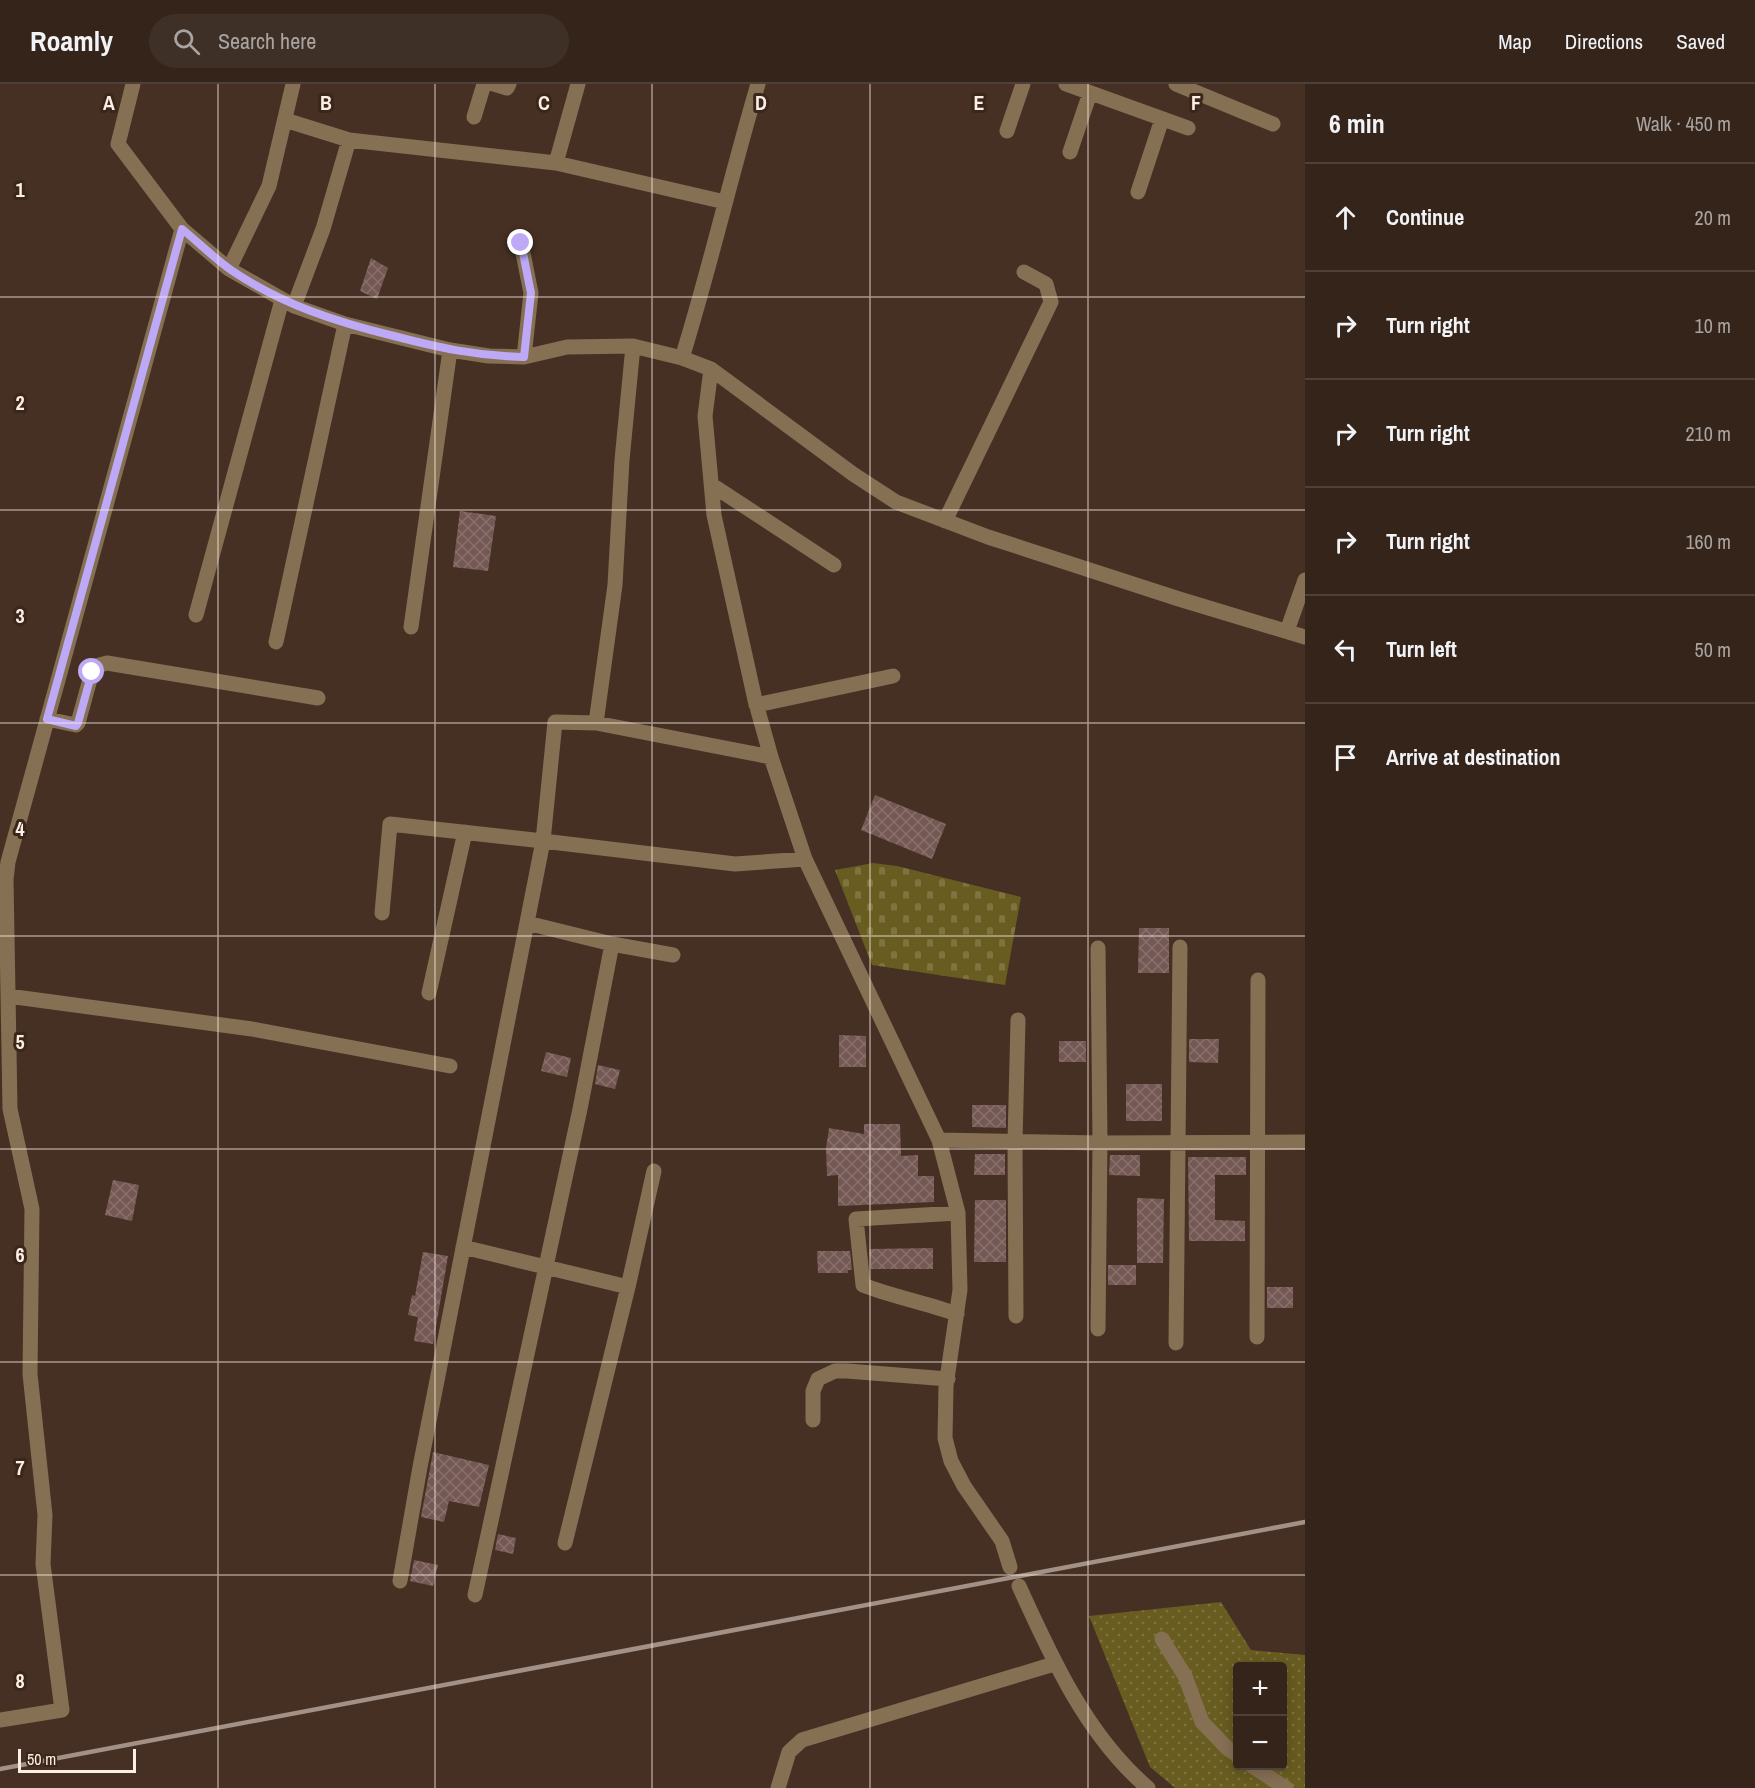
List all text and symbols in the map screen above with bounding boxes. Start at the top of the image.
search box [149,14,569,68]
text: Roamly [30,22,113,60]
icon: search [170,25,203,58]
text: Search here [218,26,316,56]
text: Map [1498,27,1532,56]
text: Directions [1565,27,1643,56]
text: Saved [1676,27,1725,56]
text: A [103,89,115,116]
text: B [320,89,332,116]
text: C [538,89,550,116]
text: D [755,89,767,116]
text: E [974,89,985,116]
text: F [1191,89,1201,116]
text: 6 min [1329,106,1385,141]
text: Walk · 450 m [1636,110,1731,137]
text: 1 [15,176,25,203]
icon: ahead [1329,201,1362,234]
text: Continue [1386,202,1464,232]
text: 20 m [1695,204,1731,231]
route end [507,229,533,255]
icon: right [1329,309,1362,342]
text: Turn right [1386,310,1470,340]
text: 10 m [1695,312,1731,339]
text: 2 [15,389,25,416]
icon: right [1329,417,1362,450]
text: Turn right [1386,418,1470,448]
text: 210 m [1685,420,1731,447]
icon: right [1329,525,1362,558]
text: Turn right [1386,526,1470,556]
text: 160 m [1685,528,1731,555]
text: 3 [15,602,25,629]
icon: left [1329,633,1362,666]
text: Turn left [1386,634,1457,664]
text: 50 m [1695,636,1731,663]
route start [78,658,104,684]
icon: arrive [1329,741,1362,774]
text: Arrive at destination [1386,742,1560,772]
text: 4 [15,815,25,842]
text: 5 [15,1028,25,1055]
text: 6 [15,1241,25,1268]
text: 7 [15,1454,25,1481]
map controls [1233,1662,1287,1770]
button: + [1233,1662,1287,1716]
text: 8 [15,1667,25,1694]
button: − [1233,1716,1287,1770]
scale bar [18,1746,136,1774]
text: 50 m [27,1748,56,1770]

